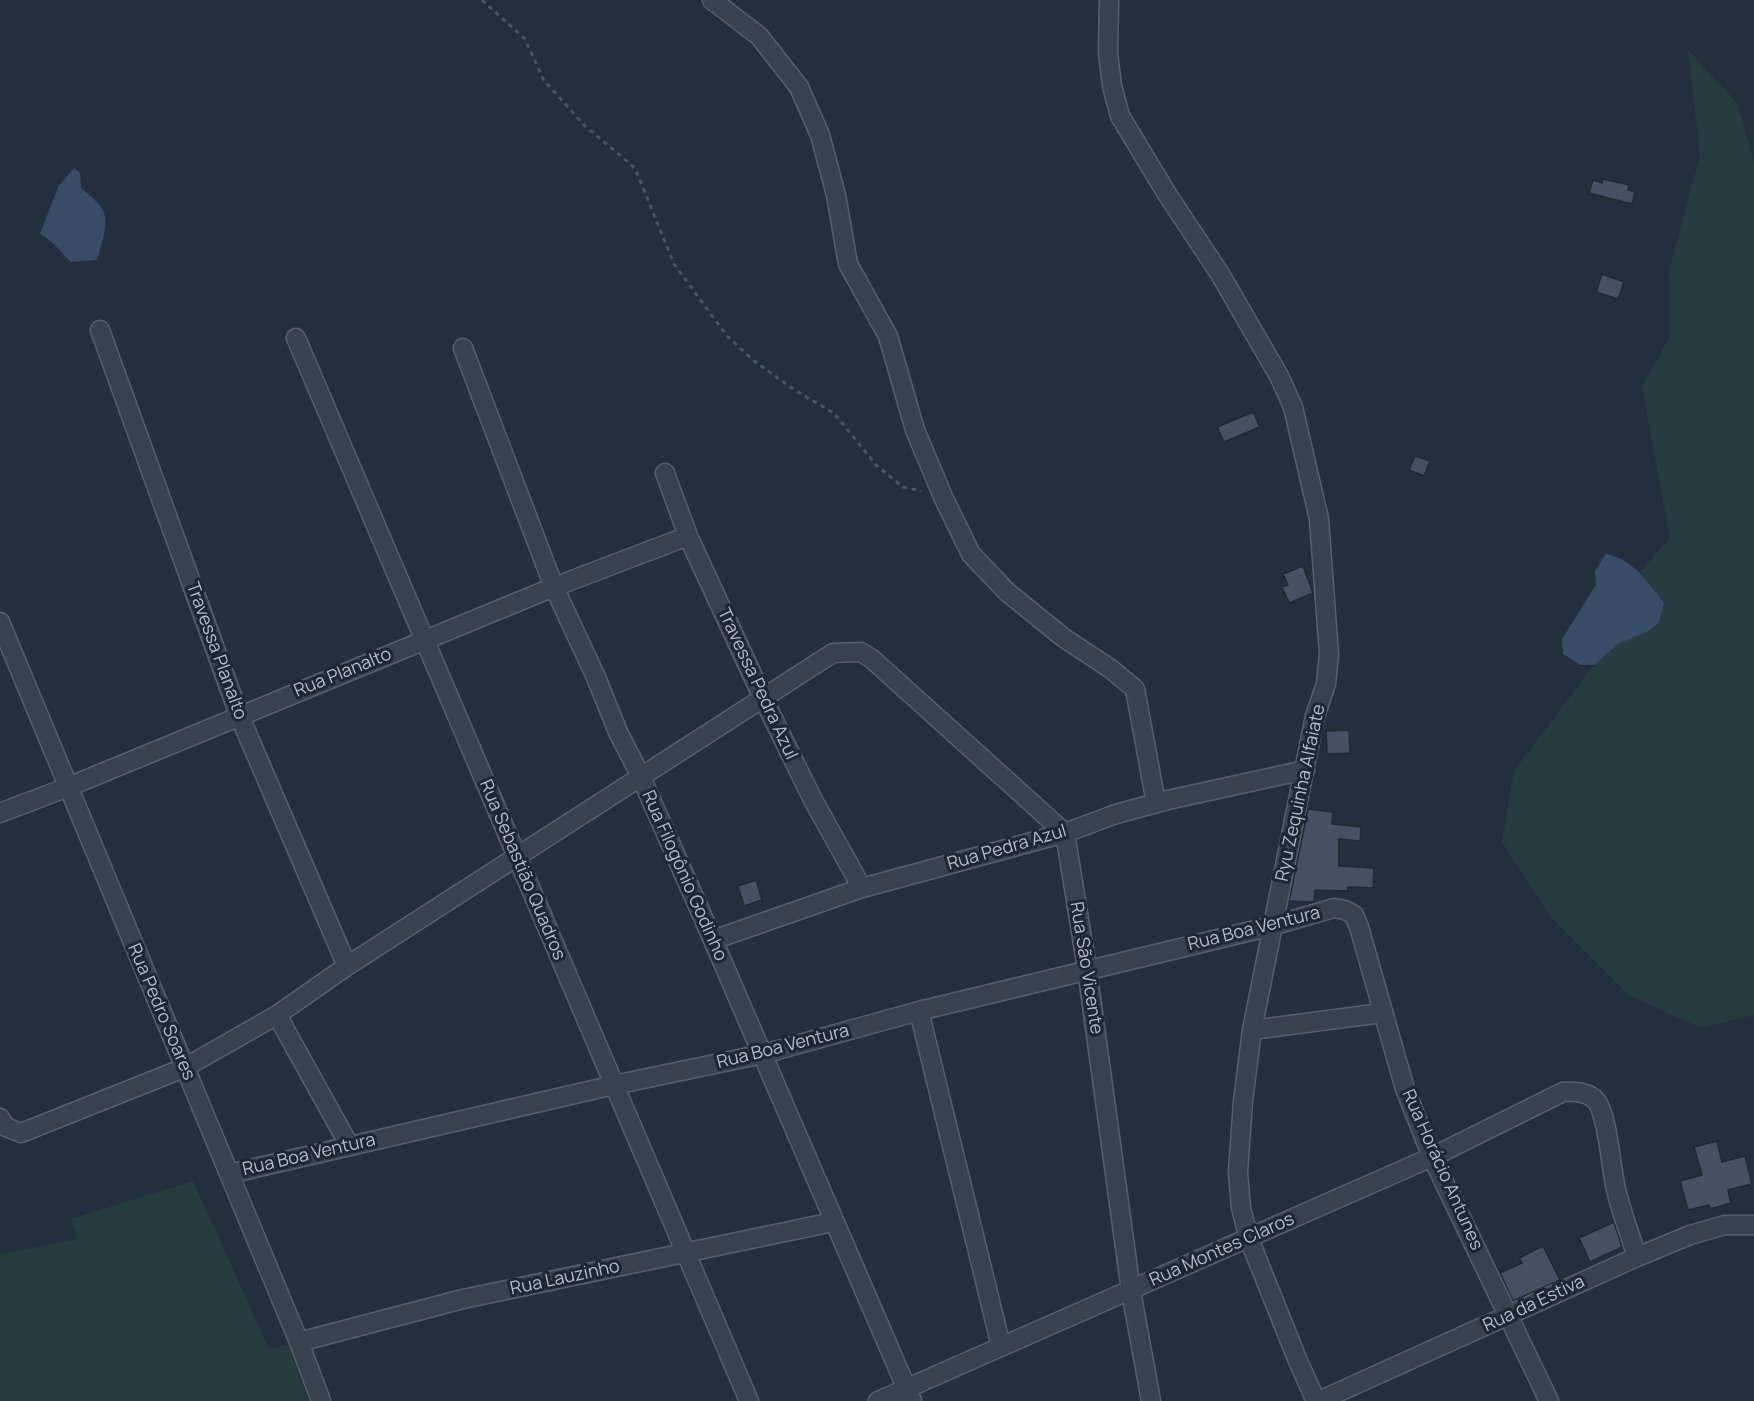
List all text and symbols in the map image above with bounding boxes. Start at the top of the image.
street label: Travessa Planalto [181,579,251,723]
street label: Travessa Pedra Azul [712,605,802,763]
street label: Rua Planalto [291,644,395,702]
street label: Ryu Zequinha Alfaiate [1272,702,1330,884]
street label: Rua Sebastião Quadros [474,777,570,963]
street label: Rua Filogônio Godinho [637,787,731,965]
street label: Rua Pedra Azul [945,821,1069,875]
street label: Rua São Vicente [1065,900,1107,1036]
street label: Rua Boa Ventura [1186,902,1322,956]
street label: Rua Pedro Soares [122,940,200,1084]
street label: Rua Boa Ventura [715,1020,851,1074]
street label: Rua Horácio Antunes [1397,1086,1487,1254]
street label: Rua Boa Ventura [240,1129,378,1181]
street label: Rua Montes Claros [1146,1208,1298,1292]
street label: Rua Lauzinho [508,1256,622,1300]
street label: Rua da Estiva [1480,1271,1588,1337]

